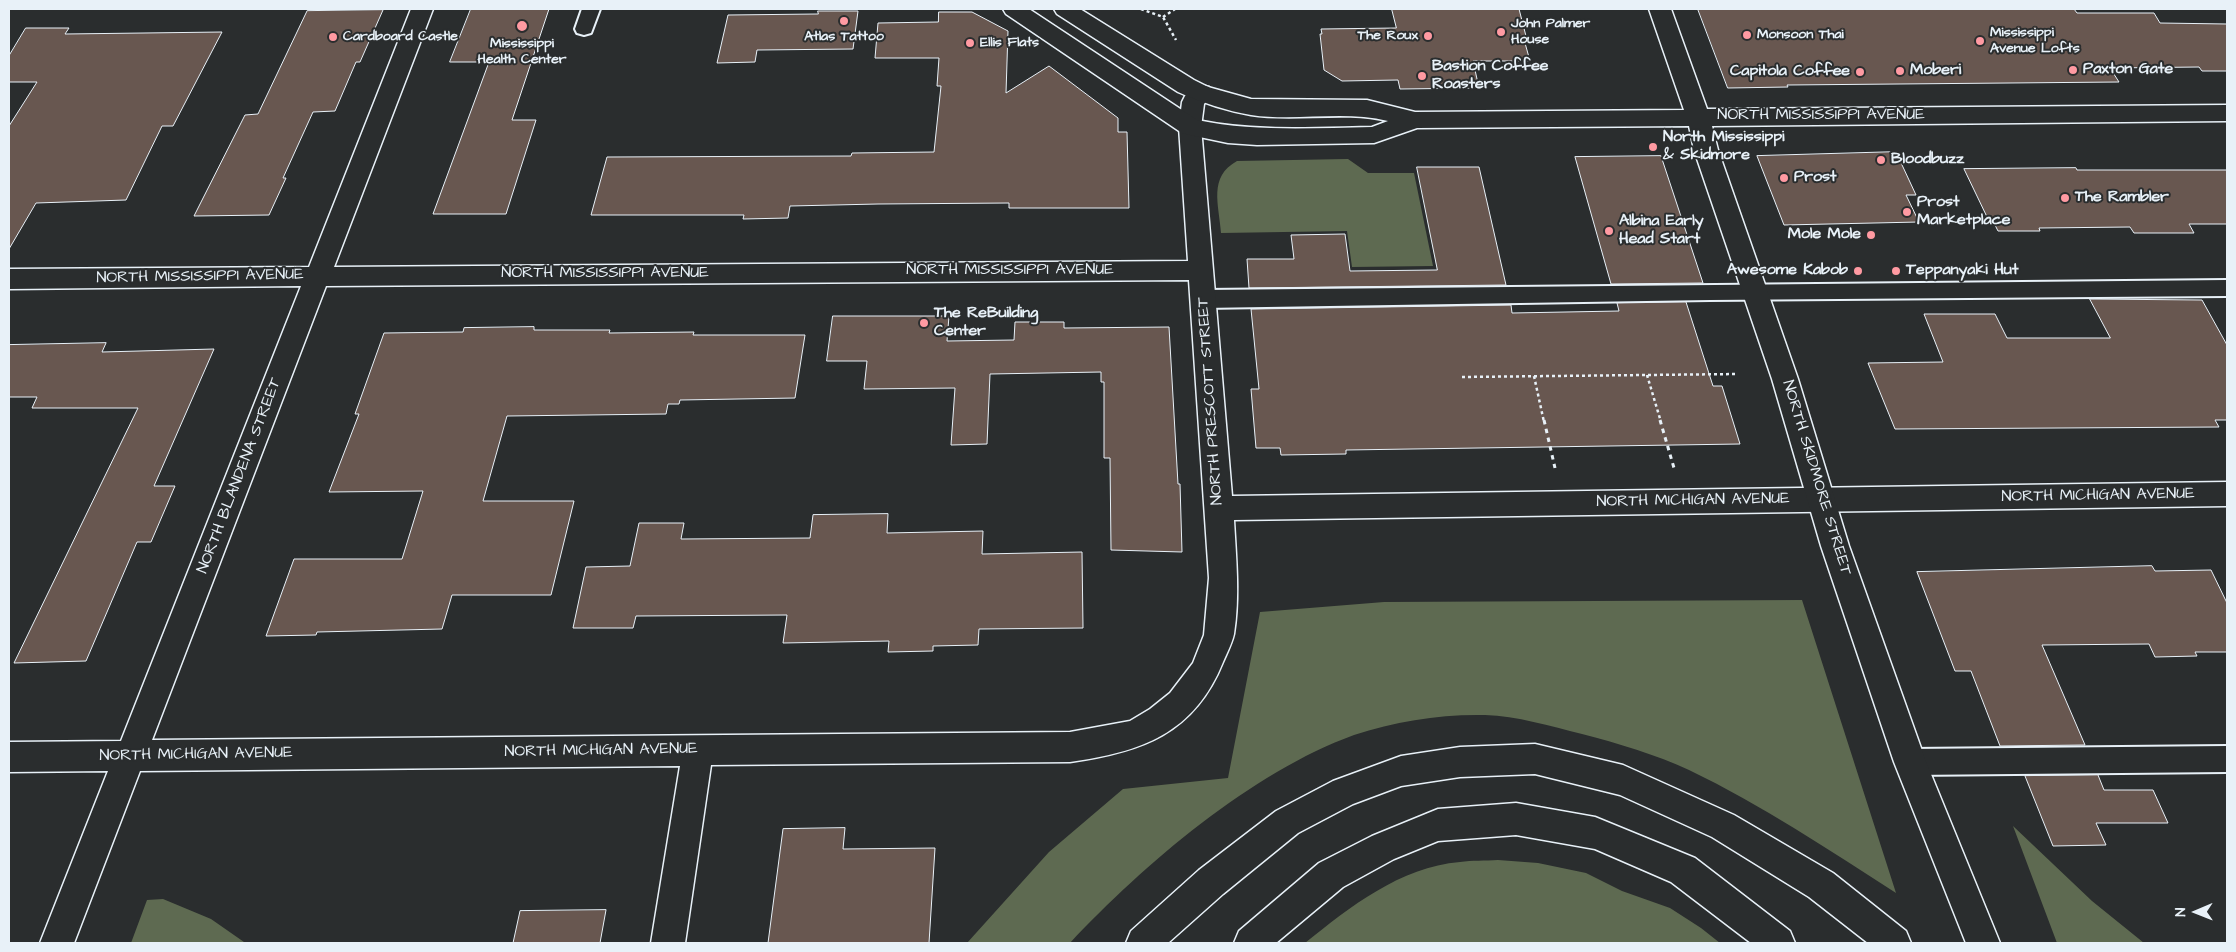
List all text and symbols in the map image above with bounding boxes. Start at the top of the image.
marker: Atlas Tattoo [838,15,850,27]
place label: John Palmer House [1511,16,1590,48]
marker: Mississippi Health Center [515,19,529,33]
place label: Mississippi Avenue Lofts [1990,25,2080,58]
marker: John Palmer House [1495,26,1507,38]
place label: Monsoon Thai [1757,27,1844,43]
place label: The Roux [1358,28,1418,44]
place label: Cardboard Castle [343,29,458,45]
place label: Atlas Tattoo [804,29,884,45]
marker: Monsoon Thai [1741,29,1753,41]
marker: The Roux [1422,30,1434,42]
marker: Cardboard Castle [327,31,339,43]
place label: Ellis Flats [980,35,1039,51]
marker: Mississippi Avenue Lofts [1974,35,1986,47]
place label: Mississippi Health Center [477,36,567,68]
marker: Ellis Flats [964,37,976,49]
place label: Bastion Coffee Roasters [1432,57,1548,95]
place label: Paxton Gate [2083,60,2173,80]
place label: Moberi [1910,61,1961,81]
place label: Capitola Coffee [1730,62,1850,82]
marker: Paxton Gate [2067,64,2079,76]
marker: Moberi [1894,65,1906,77]
marker: Capitola Coffee [1854,66,1866,78]
marker: Bastion Coffee Roasters [1416,70,1428,82]
street label: NORTH MISSISSIPPI AVENUE [1717,106,1925,126]
place label: North Mississippi & Skidmore [1663,128,1785,166]
marker: North Mississippi & Skidmore [1647,141,1659,153]
place label: Bloodbuzz [1891,150,1964,170]
marker: Bloodbuzz [1875,154,1887,166]
place label: Prost [1794,168,1837,188]
marker: Prost [1778,172,1790,184]
place label: The Rambler [2075,188,2169,208]
marker: The Rambler [2059,192,2071,204]
place label: Prost Marketplace [1917,193,2010,231]
marker: Prost Marketplace [1901,206,1913,218]
place label: Albina Early Head Start [1619,212,1703,250]
marker: Albina Early Head Start [1603,225,1615,237]
place label: Mole Mole [1788,225,1861,245]
marker: Mole Mole [1865,229,1877,241]
street label: NORTH MISSISSIPPI AVENUE [906,261,1114,281]
place label: Awesome Kabob [1727,261,1848,281]
place label: Teppanyaki Hut [1906,261,2018,281]
street label: NORTH MISSISSIPPI AVENUE [501,264,709,284]
marker: Awesome Kabob [1852,265,1864,277]
marker: Teppanyaki Hut [1890,265,1902,277]
street label: NORTH MISSISSIPPI AVENUE [96,266,304,288]
street label: NORTH PRESCOTT STREET [1194,296,1228,506]
place label: The ReBuilding Center [934,304,1038,342]
marker: The ReBuilding Center [918,317,930,329]
street label: NORTH BLANDENA STREET [194,375,286,577]
street label: NORTH SKIDMORE STREET [1777,378,1855,578]
street label: NORTH MICHIGAN AVENUE [2001,485,2195,507]
street label: NORTH MICHIGAN AVENUE [1596,490,1790,512]
street label: NORTH MICHIGAN AVENUE [504,740,698,762]
street label: NORTH MICHIGAN AVENUE [99,744,293,766]
north arrow [2171,887,2221,937]
text: N [2171,908,2191,917]

